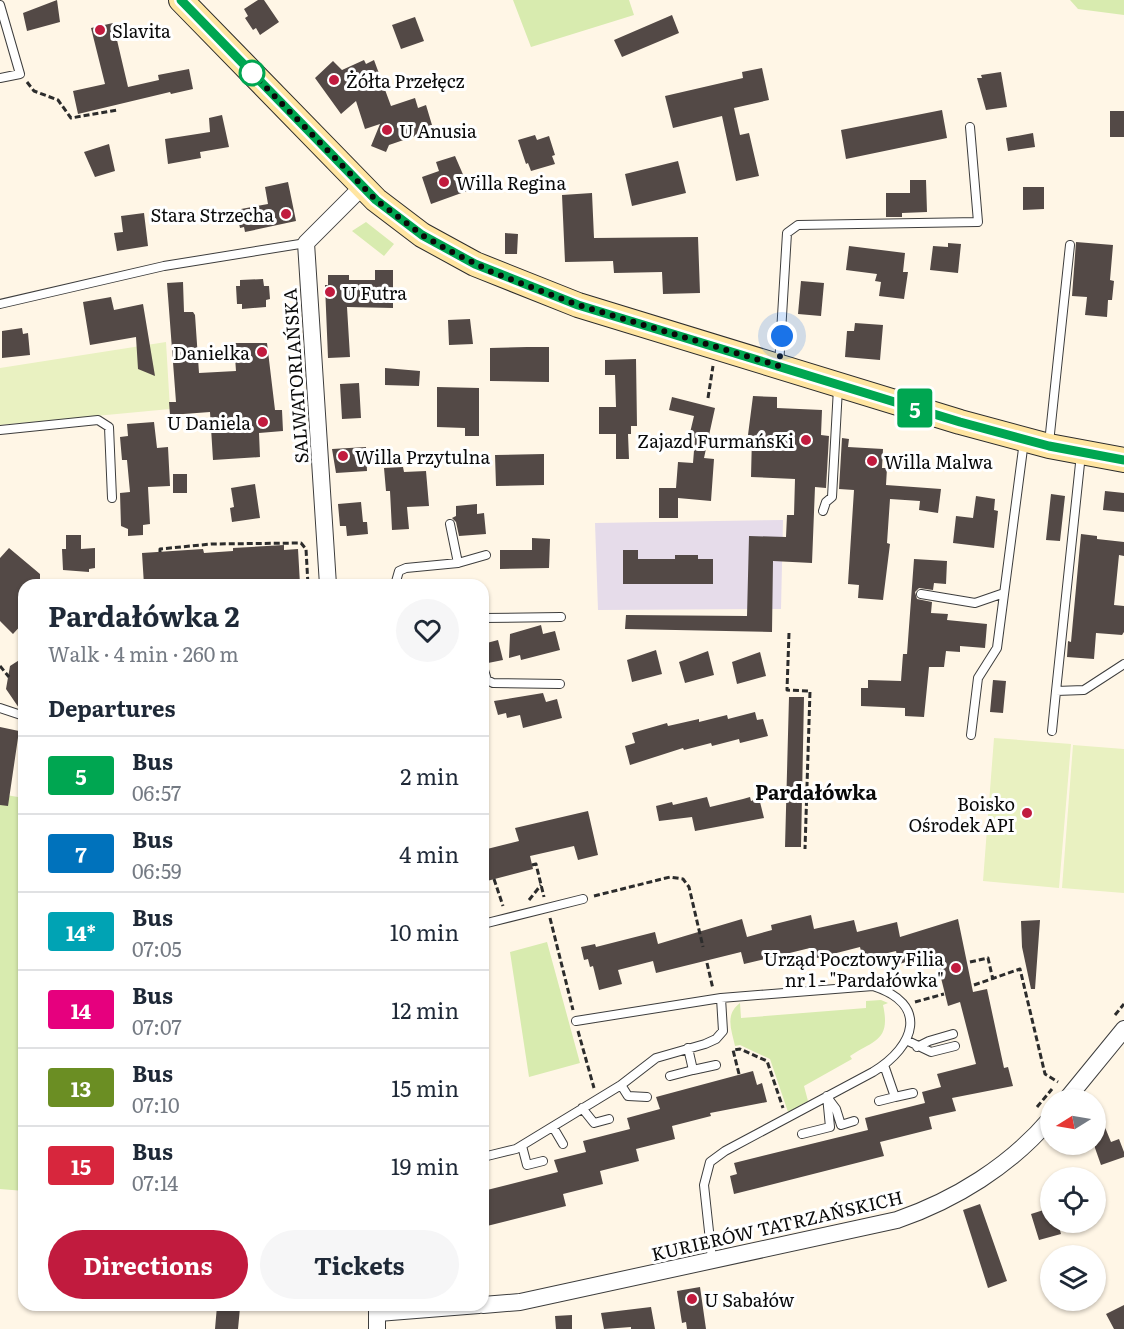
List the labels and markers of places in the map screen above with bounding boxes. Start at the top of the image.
place label: Slavita [112,17,171,44]
marker: Slavita [93,23,107,37]
unlabelled marker [239,60,265,86]
place label: Żółta Przełęcz [346,67,465,94]
marker: Żółta Przełęcz [327,73,341,87]
place label: U Anusia [399,117,477,144]
marker: U Anusia [380,123,394,137]
place label: Willa Regina [456,169,566,196]
marker: Willa Regina [437,175,451,189]
place label: Stara Strzecha [150,201,274,228]
marker: Stara Strzecha [279,207,293,221]
place label: U Futra [342,279,407,306]
marker: U Futra [323,285,337,299]
place label: Danielka [173,339,250,366]
marker: Danielka [255,345,269,359]
place label: U Daniela [167,409,251,436]
marker: U Daniela [256,415,270,429]
place label: Zajazd FurmańsKi [637,427,794,454]
marker: Zajazd FurmańsKi [799,433,813,447]
place label: Willa Przytulna [355,443,490,470]
place label: Willa Malwa [884,448,993,475]
marker: Willa Przytulna [336,449,350,463]
marker: Willa Malwa [865,454,879,468]
place label: Boisko Ośrodek API [908,790,1015,838]
marker: Boisko Ośrodek API [1020,806,1034,820]
place label: Urząd Pocztowy Filia nr 1 - "Pardałówka" [764,945,944,993]
marker: Urząd Pocztowy Filia nr 1 - "Pardałówka" [949,961,963,975]
place label: U Sabałów [704,1286,795,1313]
marker: U Sabałów [685,1292,699,1306]

